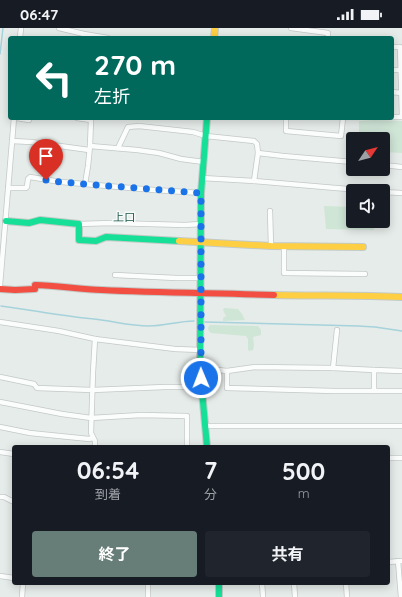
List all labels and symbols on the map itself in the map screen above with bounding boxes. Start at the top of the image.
north arrow [346,132,390,176]
pin [29,139,63,180]
district label: 上口 [113,210,135,224]
position arrow [180,357,222,399]

